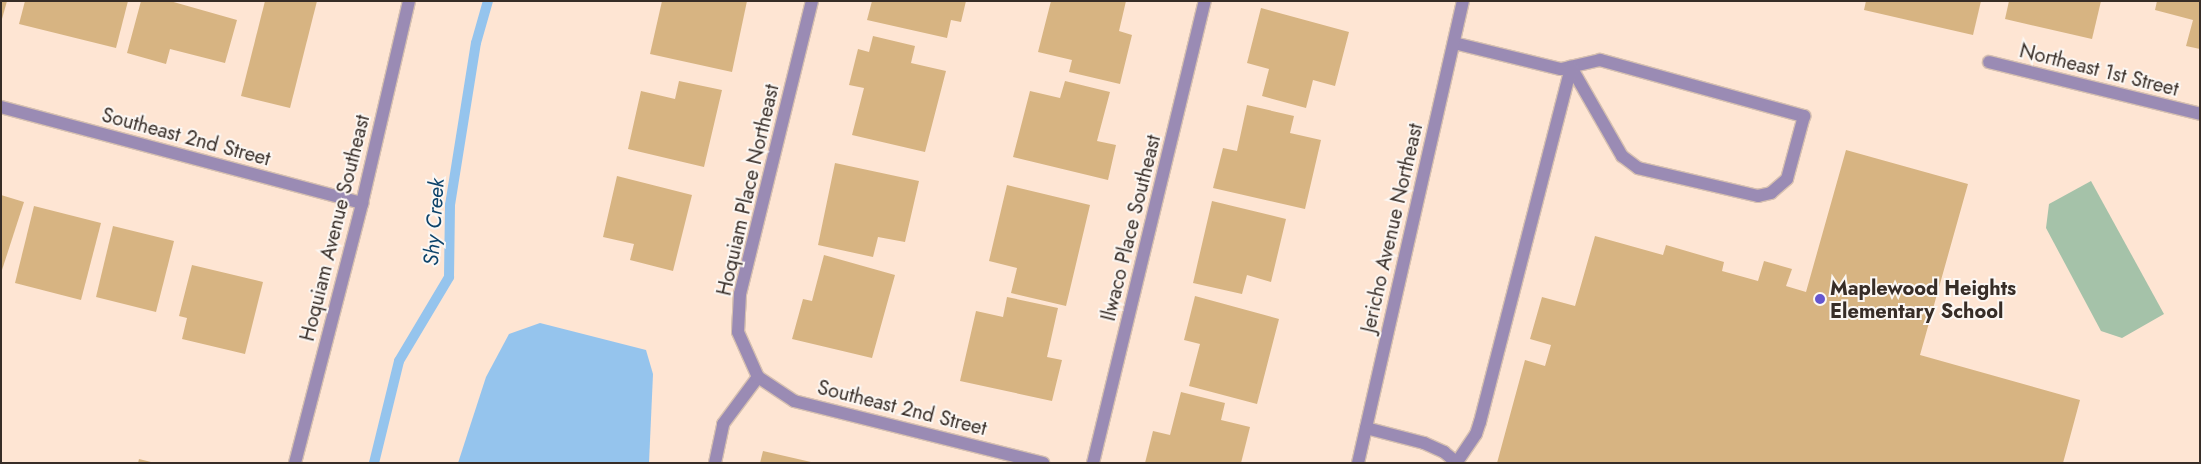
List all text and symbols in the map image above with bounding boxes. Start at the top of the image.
street label: Northeast 1st Street [2017,39,2181,101]
street label: Hoquiam Place Northeast [712,82,784,298]
street label: Southeast 2nd Street [99,103,273,171]
street label: Hoquiam Avenue Southeast [295,112,375,344]
street label: Jericho Avenue Northeast [1356,121,1428,335]
street label: Ilwaco Place Southeast [1096,133,1166,323]
water label: Shy Creek [418,177,450,267]
place label: Maplewood Heights Elementary School [1830,276,2016,323]
marker: Maplewood Heights Elementary School [1814,293,1826,305]
street label: Southeast 2nd Street [815,375,989,441]

